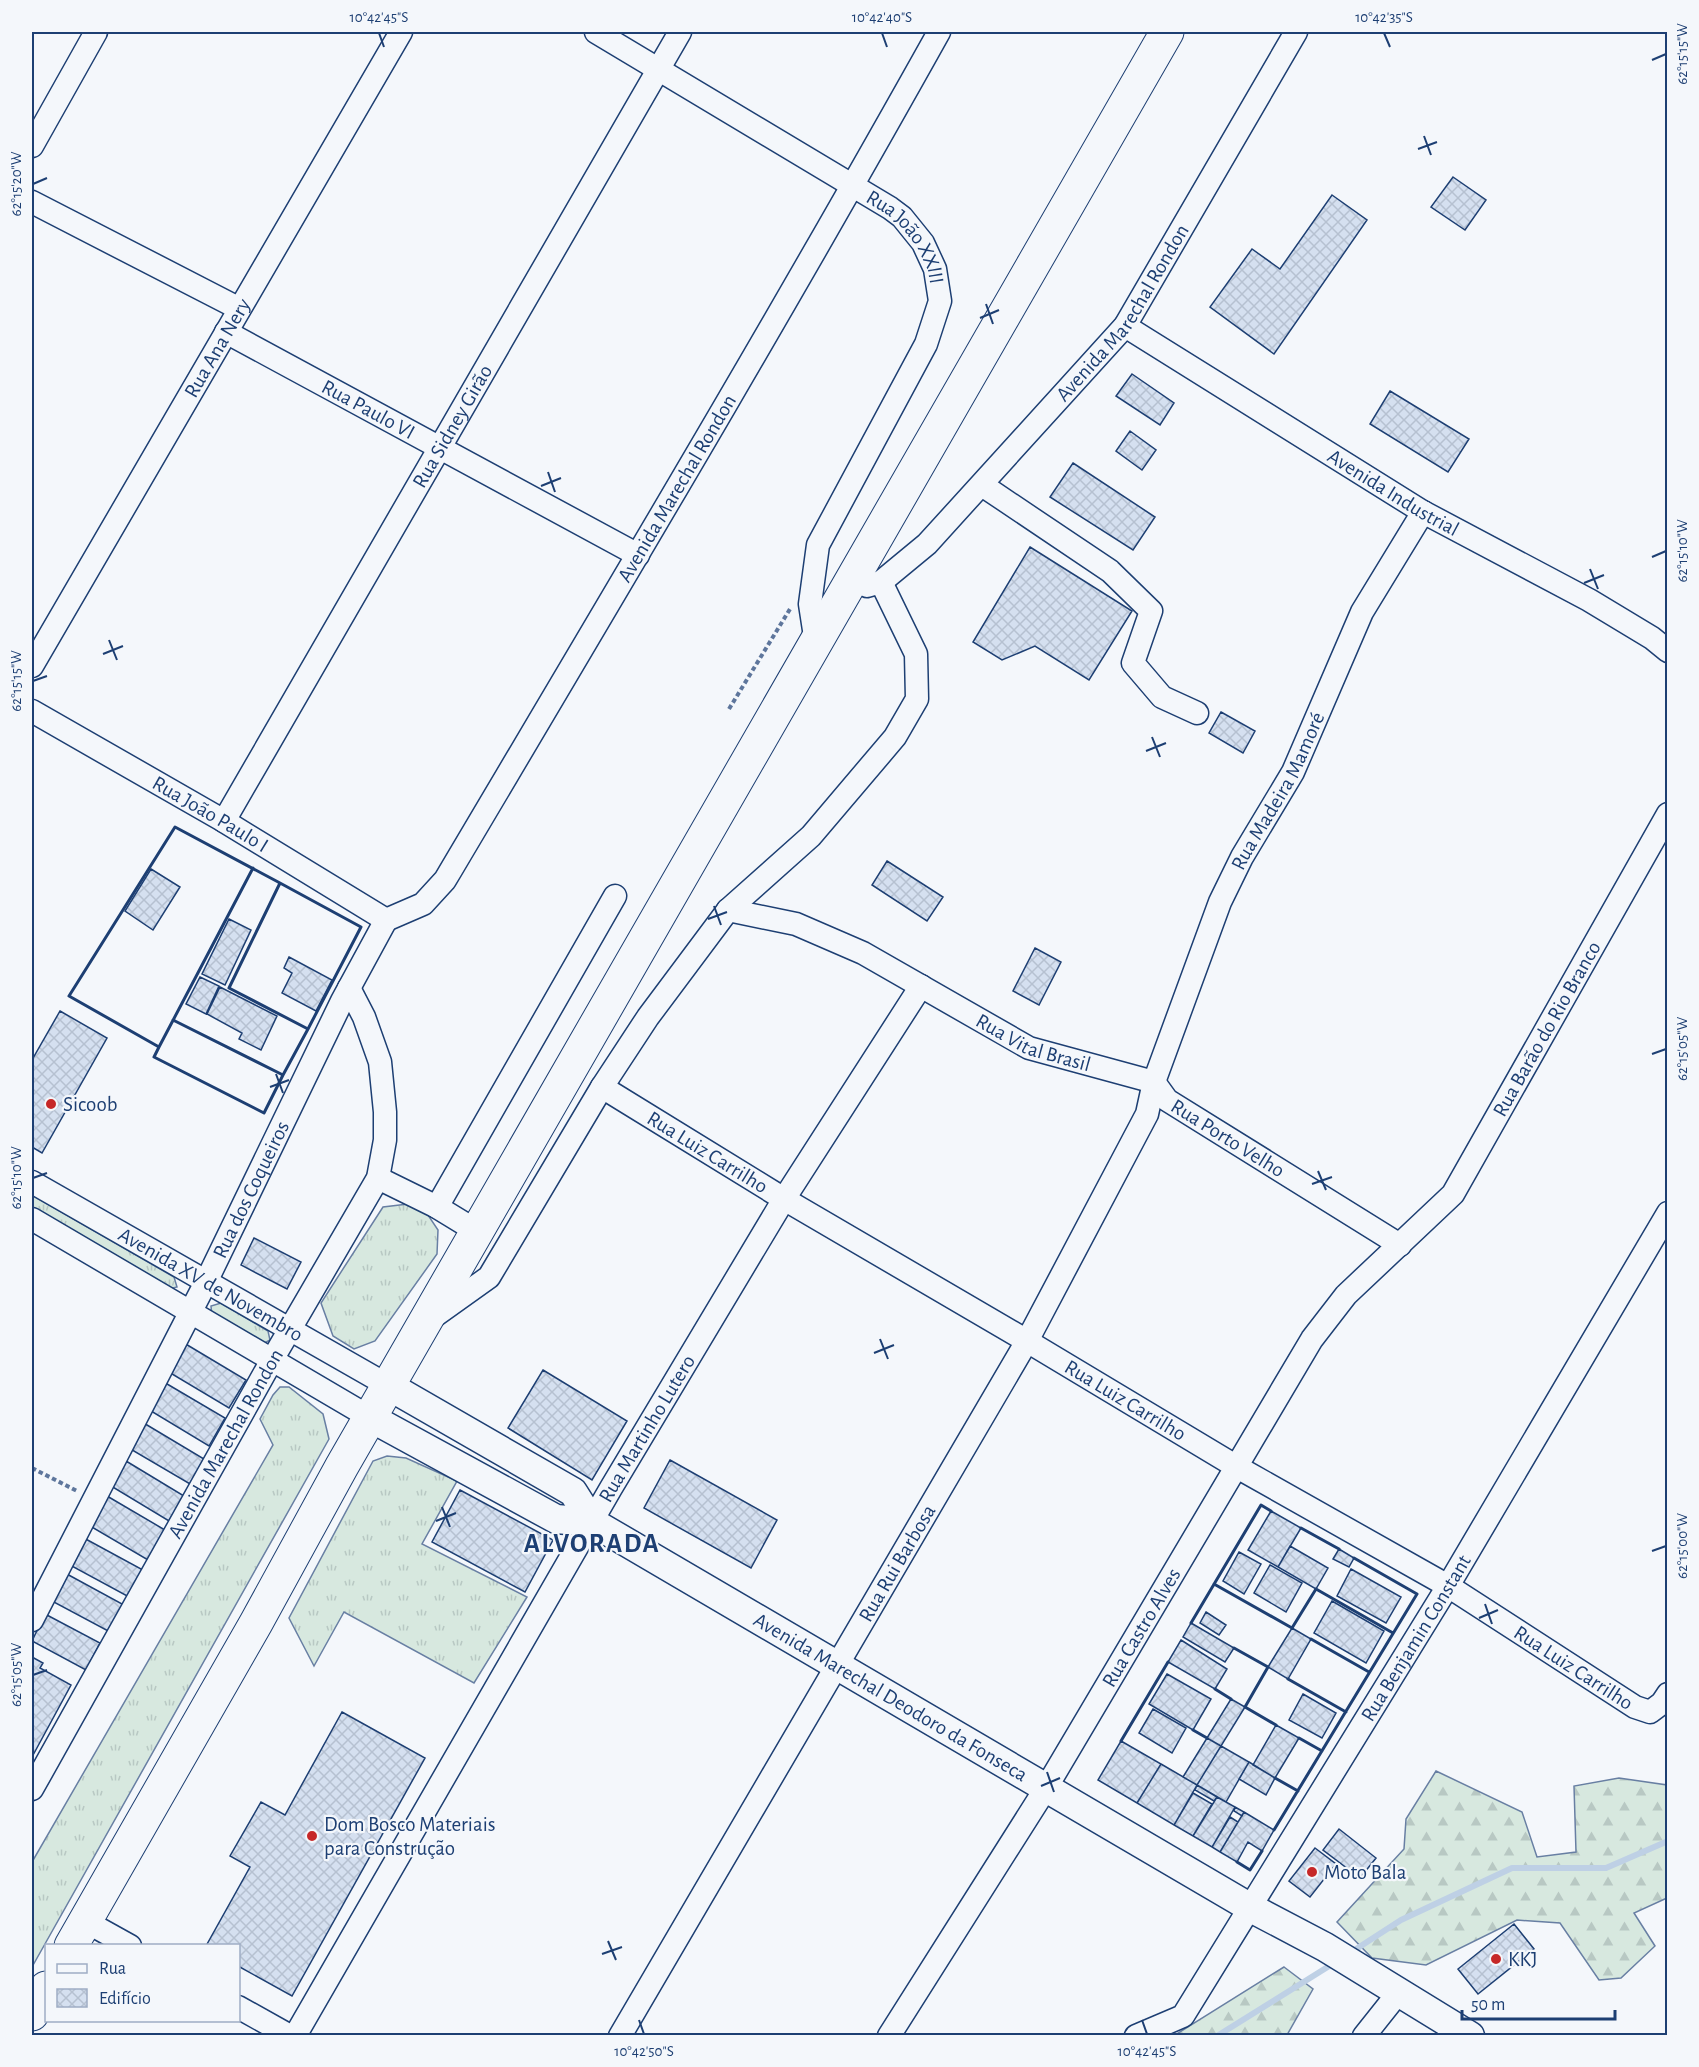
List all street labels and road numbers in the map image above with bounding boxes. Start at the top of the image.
street label: Rua João XXIII [863,186,948,285]
street label: Avenida Marechal Rondon [1052,220,1192,405]
street label: Rua Ana Nery [180,295,254,401]
street label: Rua Sidney Girão [408,361,496,491]
street label: Rua Paulo VI [318,376,418,443]
street label: Avenida Marechal Rondon [614,391,740,586]
street label: Avenida Industrial [1324,445,1463,540]
street label: Rua Madeira Mamoré [1227,709,1328,873]
street label: Rua João Paulo I [149,772,272,856]
street label: Rua Barão do Rio Branco [1489,938,1604,1120]
street label: Rua Vital Brasil [973,1010,1093,1075]
street label: Rua Porto Velho [1168,1095,1288,1181]
street label: Rua Luiz Carrilho [644,1107,772,1197]
street label: Rua dos Coqueiros [209,1118,293,1261]
street label: Avenida XV de Novembro [115,1223,307,1345]
street label: Avenida Marechal Rondon [164,1345,287,1542]
street label: Rua Martinho Lutero [595,1351,699,1506]
street label: Rua Luiz Carrilho [1061,1356,1190,1444]
street label: Rua Rui Barbosa [855,1501,939,1625]
street label: Rua Benjamin Constant [1357,1551,1475,1725]
street label: Rua Castro Alves [1098,1564,1184,1691]
street label: Avenida Marechal Deodoro da Fonseca [750,1609,1031,1785]
street label: Rua Luiz Carrilho [1510,1621,1637,1713]

